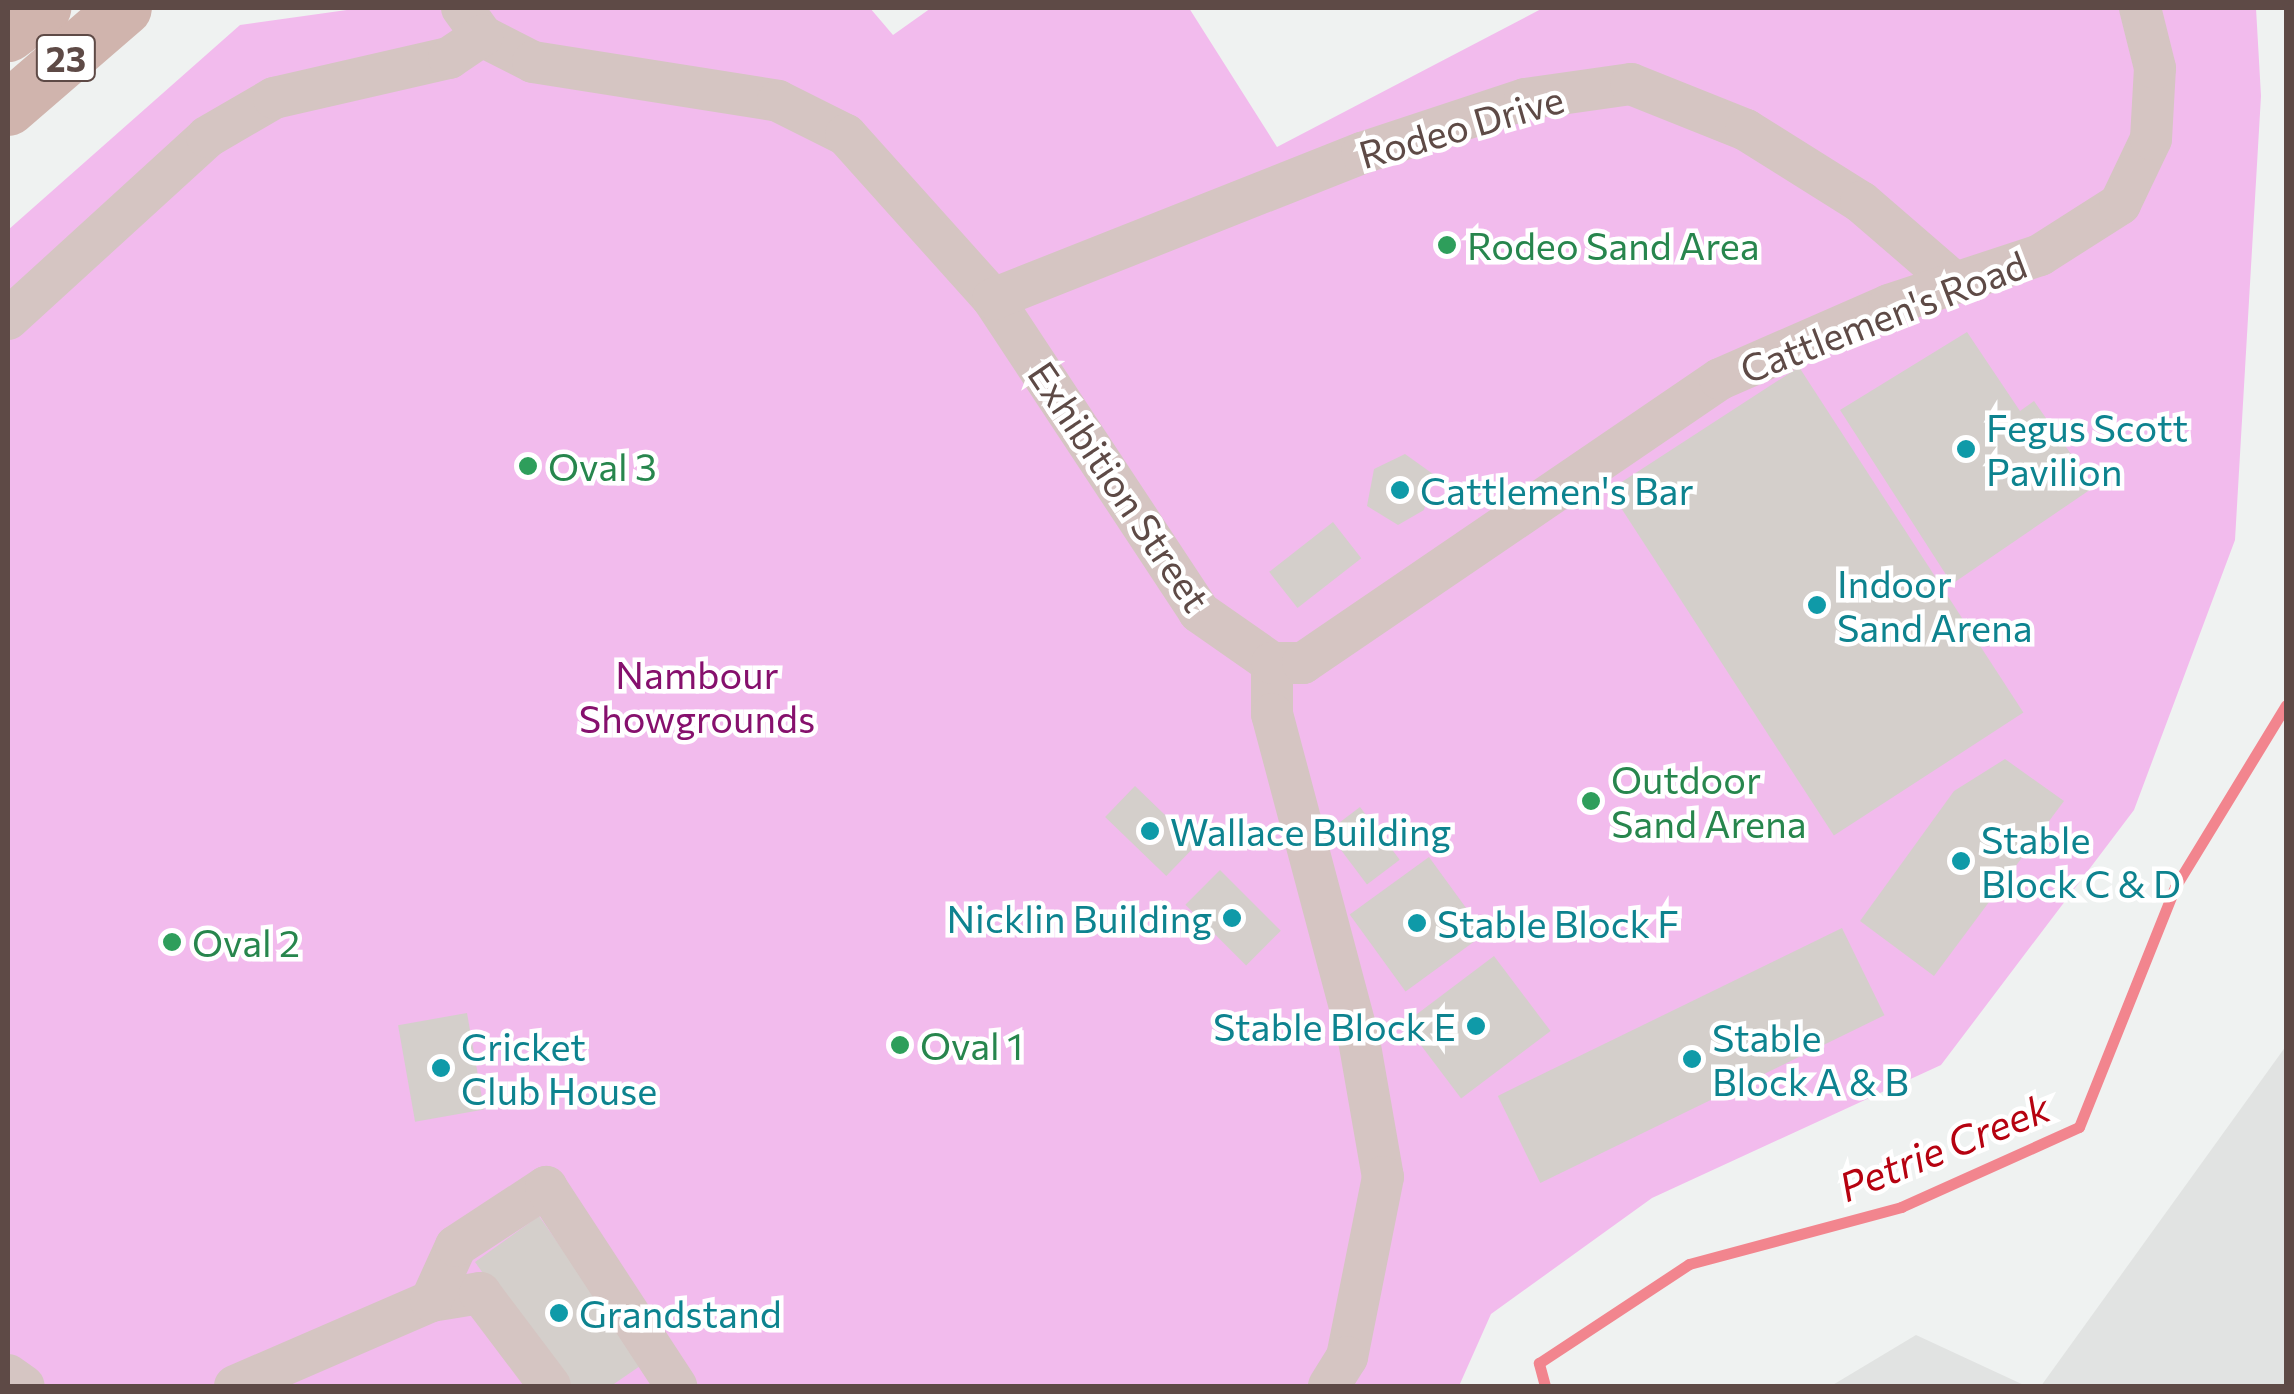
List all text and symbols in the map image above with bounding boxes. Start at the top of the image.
road number: 23 [34,28,98,88]
street label: Rodeo Drive [1353,75,1569,177]
place label: Rodeo Sand Area [1467,222,1760,268]
marker: Rodeo Sand Area [1436,234,1458,256]
street label: Cattlemen's Road [1734,240,2032,392]
street label: Exhibition Street [1020,353,1220,619]
place label: Fegus Scott Pavilion [1986,404,2188,494]
marker: Fegus Scott Pavilion [1955,438,1977,460]
place label: Oval 3 [548,443,657,489]
marker: Oval 3 [517,455,539,477]
place label: Cattlemen's Bar [1420,467,1694,513]
marker: Cattlemen's Bar [1389,479,1411,501]
place label: Indoor Sand Arena [1837,560,2033,649]
marker: Indoor Sand Arena [1806,594,1828,616]
park label: Nambour Showgrounds [579,651,815,741]
place label: Outdoor Sand Arena [1611,756,1807,846]
marker: Outdoor Sand Arena [1580,790,1602,812]
place label: Wallace Building [1170,808,1451,854]
place label: Stable Block C & D [1981,816,2181,906]
marker: Wallace Building [1139,820,1161,842]
marker: Stable Block C & D [1950,850,1972,872]
place label: Nicklin Building [946,895,1212,941]
place label: Stable Block F [1437,900,1679,946]
marker: Nicklin Building [1221,907,1243,929]
marker: Stable Block F [1406,912,1428,934]
place label: Oval 2 [192,919,300,965]
marker: Oval 2 [161,931,183,953]
place label: Stable Block E [1213,1003,1456,1049]
place label: Stable Block A & B [1712,1014,1909,1104]
marker: Stable Block E [1465,1015,1487,1037]
place label: Oval 1 [920,1022,1023,1068]
place label: Cricket Club House [461,1023,657,1112]
marker: Oval 1 [889,1034,911,1056]
marker: Stable Block A & B [1681,1048,1703,1070]
marker: Cricket Club House [430,1057,452,1079]
water label: Petrie Creek [1832,1082,2056,1210]
place label: Grandstand [579,1290,782,1336]
marker: Grandstand [548,1302,570,1324]

